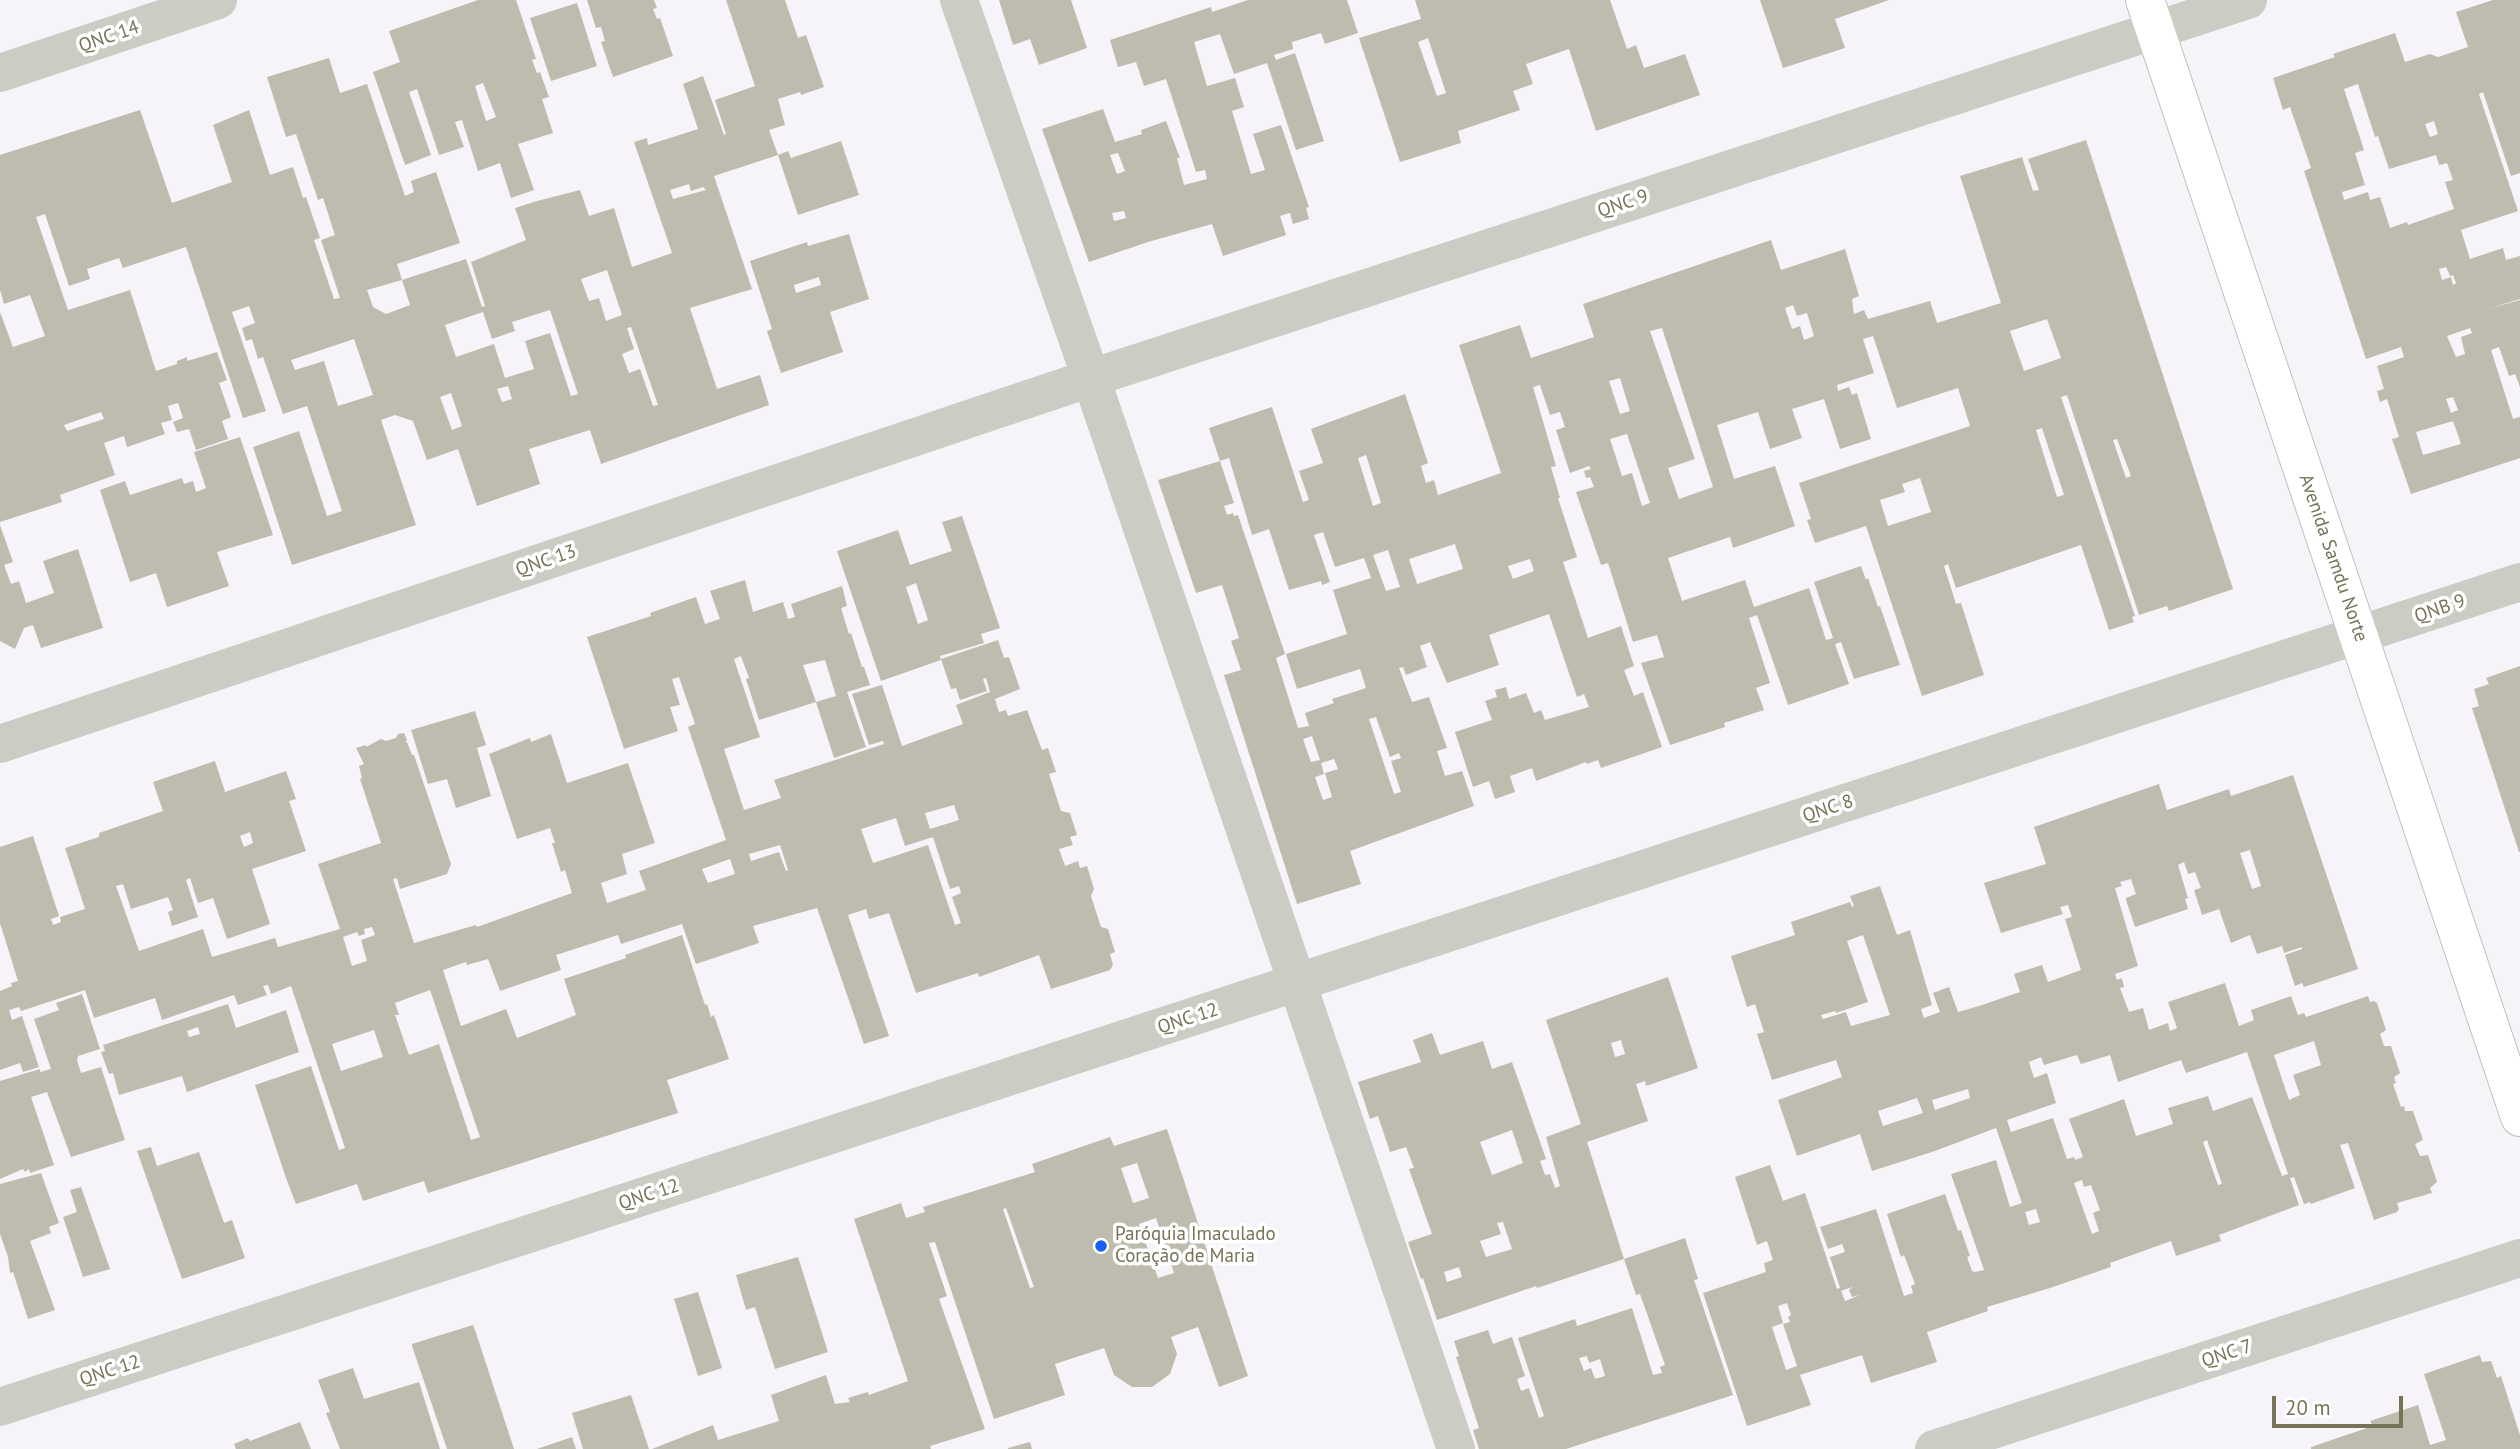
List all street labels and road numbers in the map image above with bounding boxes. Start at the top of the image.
street label: QNC 14 [76,16,142,58]
street label: QNC 9 [1595,185,1651,223]
street label: Avenida Samdu Norte [2294,471,2372,645]
street label: QNC 13 [513,540,579,582]
street label: QNB 9 [2412,590,2468,628]
street label: QNC 8 [1800,790,1856,828]
street label: QNC 12 [1155,999,1221,1039]
street label: QNC 12 [616,1175,682,1215]
street label: QNC 7 [2199,1335,2255,1373]
street label: QNC 12 [77,1351,143,1391]

